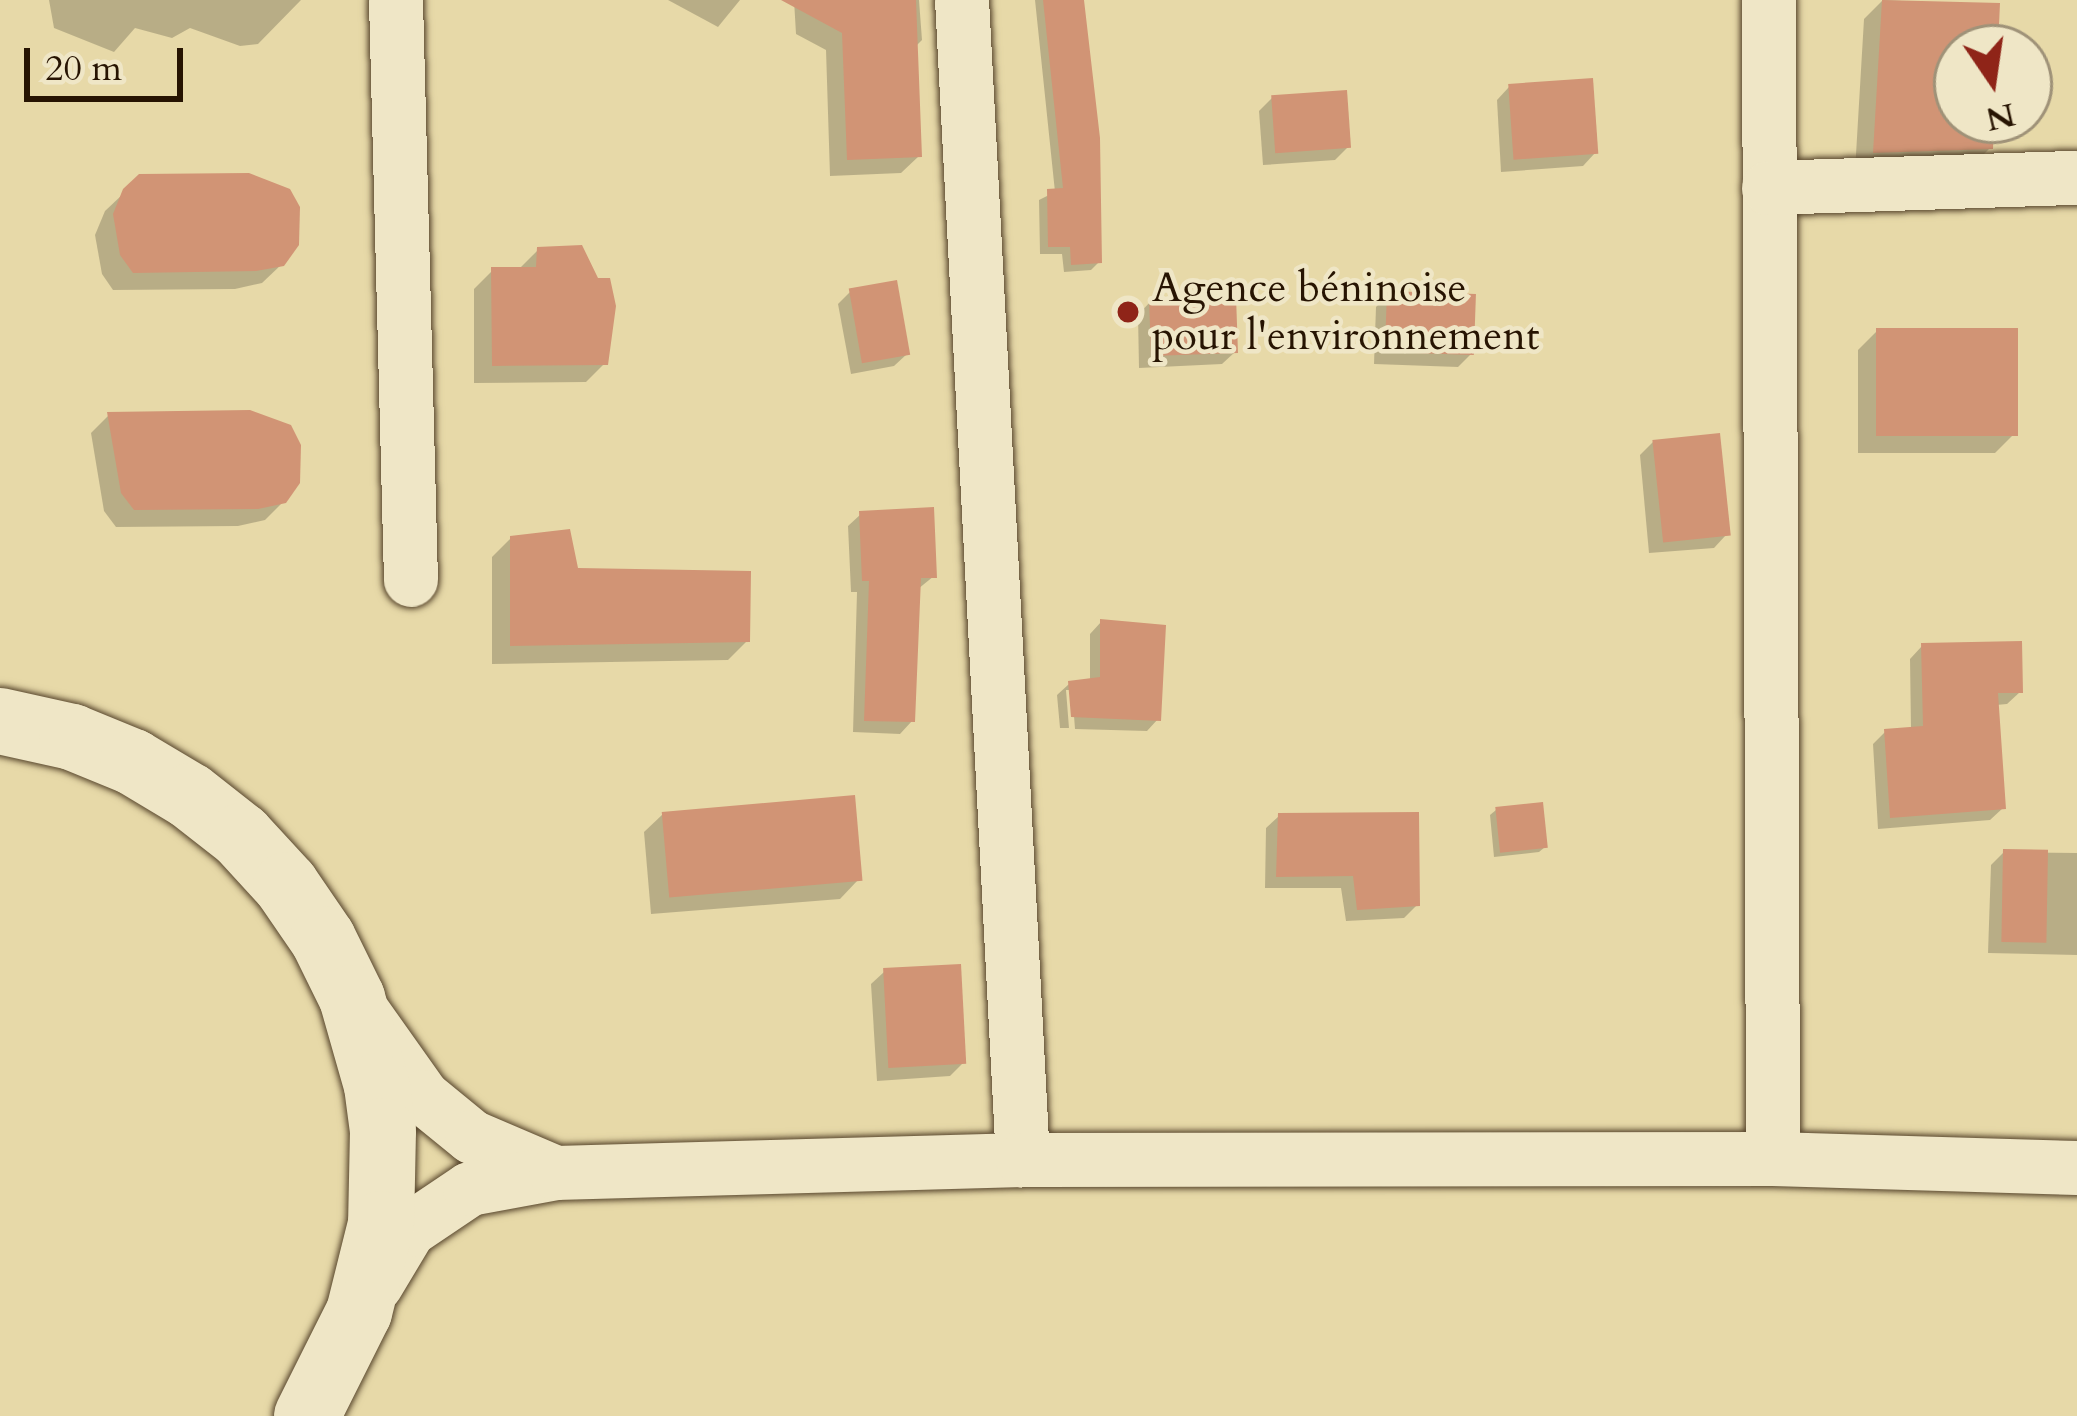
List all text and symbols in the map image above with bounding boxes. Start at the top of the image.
scale bar [30,24,189,98]
north arrow [1933,24,2053,144]
text: 20 m [45,44,122,93]
text: N [1982,91,2020,142]
place label: Agence béninoise pour l'environnement [1152,263,1539,362]
marker: Agence béninoise pour l'environnement [1115,299,1141,325]

